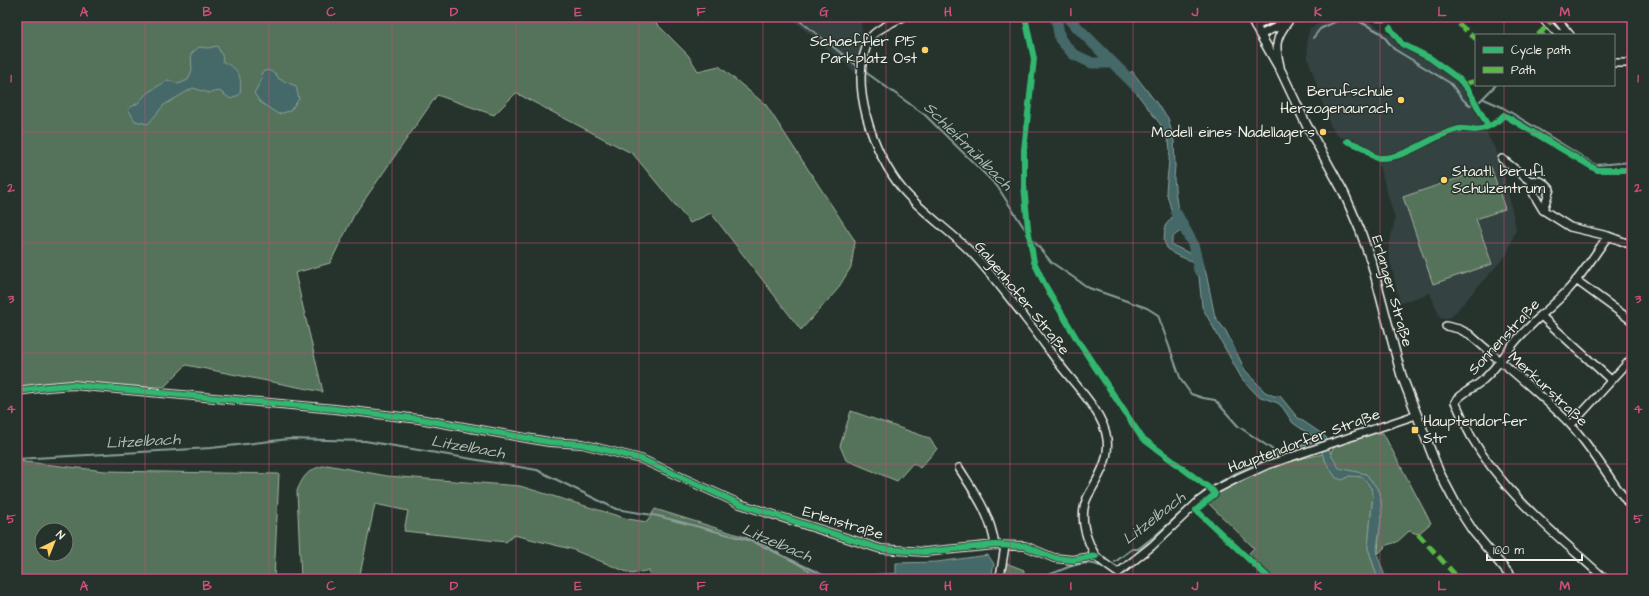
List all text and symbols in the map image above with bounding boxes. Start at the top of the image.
text: A [80,3,89,21]
text: B [202,3,212,21]
text: C [326,3,336,21]
text: D [450,3,459,21]
text: E [574,3,582,21]
text: F [696,3,706,21]
text: G [819,3,829,21]
text: H [944,3,952,21]
text: I [1070,3,1072,21]
text: J [1191,3,1199,21]
text: K [1314,3,1322,21]
text: L [1437,3,1447,21]
text: M [1560,3,1571,21]
place label: Schaeffler P15 Parkplatz Ost [810,31,917,69]
legend [1475,34,1615,86]
text: Cycle path [1511,42,1570,60]
marker: Schaeffler P15 Parkplatz Ost [920,45,930,55]
text: Path [1511,62,1536,79]
text: 1 [10,69,12,87]
text: 1 [1637,69,1639,87]
place label: Berufschule Herzogenaurach [1280,81,1394,120]
marker: Berufschule Herzogenaurach [1396,95,1406,105]
water label: Schleifmühlbach [919,97,1018,196]
place label: Modell eines Nadellagers [1151,122,1315,144]
marker: Modell eines Nadellagers [1318,127,1328,137]
place label: Staatl. berufl. Schulzentrum [1452,161,1546,199]
marker: Staatl. berufl. Schulzentrum [1439,175,1449,185]
text: 2 [6,179,15,197]
text: 2 [1633,179,1642,197]
street label: Erlanger Straße [1365,233,1418,350]
street label: Galgenhofer Straße [969,236,1075,360]
text: 3 [7,290,15,308]
text: 3 [1634,290,1642,308]
street label: Sonnenstraße [1463,294,1545,380]
street label: Merkurstraße [1503,346,1593,432]
text: 4 [7,400,16,418]
text: 4 [1634,400,1643,418]
street label: Hauptendorfer Straße [1225,404,1383,478]
place label: Hauptendorfer Str [1423,411,1527,449]
marker: Hauptendorfer Str [1410,425,1420,435]
water label: Litzelbach [105,428,182,454]
water label: Litzelbach [430,430,508,464]
water label: Litzelbach [1118,486,1191,550]
street label: Erlenstraße [800,501,886,545]
text: 5 [6,510,16,528]
text: 5 [1633,510,1643,528]
water label: Litzelbach [739,518,816,568]
north arrow [34,522,74,562]
text: N [53,527,68,543]
scale bar [1487,536,1582,562]
text: 100 m [1493,542,1524,559]
text: A [80,577,89,595]
text: B [202,577,212,595]
text: C [326,577,336,595]
text: D [450,577,459,595]
text: E [574,577,582,595]
text: F [696,577,706,595]
text: G [819,577,829,595]
text: H [944,577,952,595]
text: I [1070,577,1072,595]
text: J [1191,577,1199,595]
text: K [1314,577,1322,595]
text: L [1437,577,1447,595]
text: M [1560,577,1571,595]

